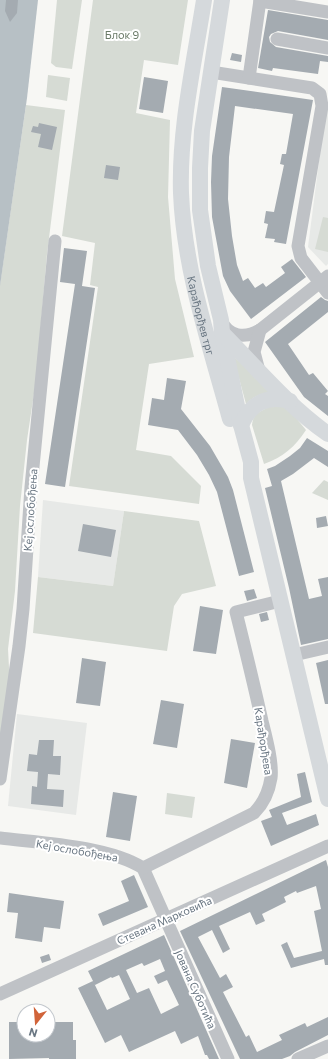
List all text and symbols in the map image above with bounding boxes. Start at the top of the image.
park label: Блок 9 [105,28,140,41]
street label: Карађорђев трг [186,275,218,356]
street label: Кеј ослобођења [21,468,39,552]
street label: Карађорђева [252,706,276,776]
street label: Кеј ослобођења [35,836,119,864]
street label: Стевана Марковића [114,893,214,947]
street label: Јована Суботића [172,948,219,1031]
north arrow [16,1003,56,1043]
text: N [27,1026,39,1040]

